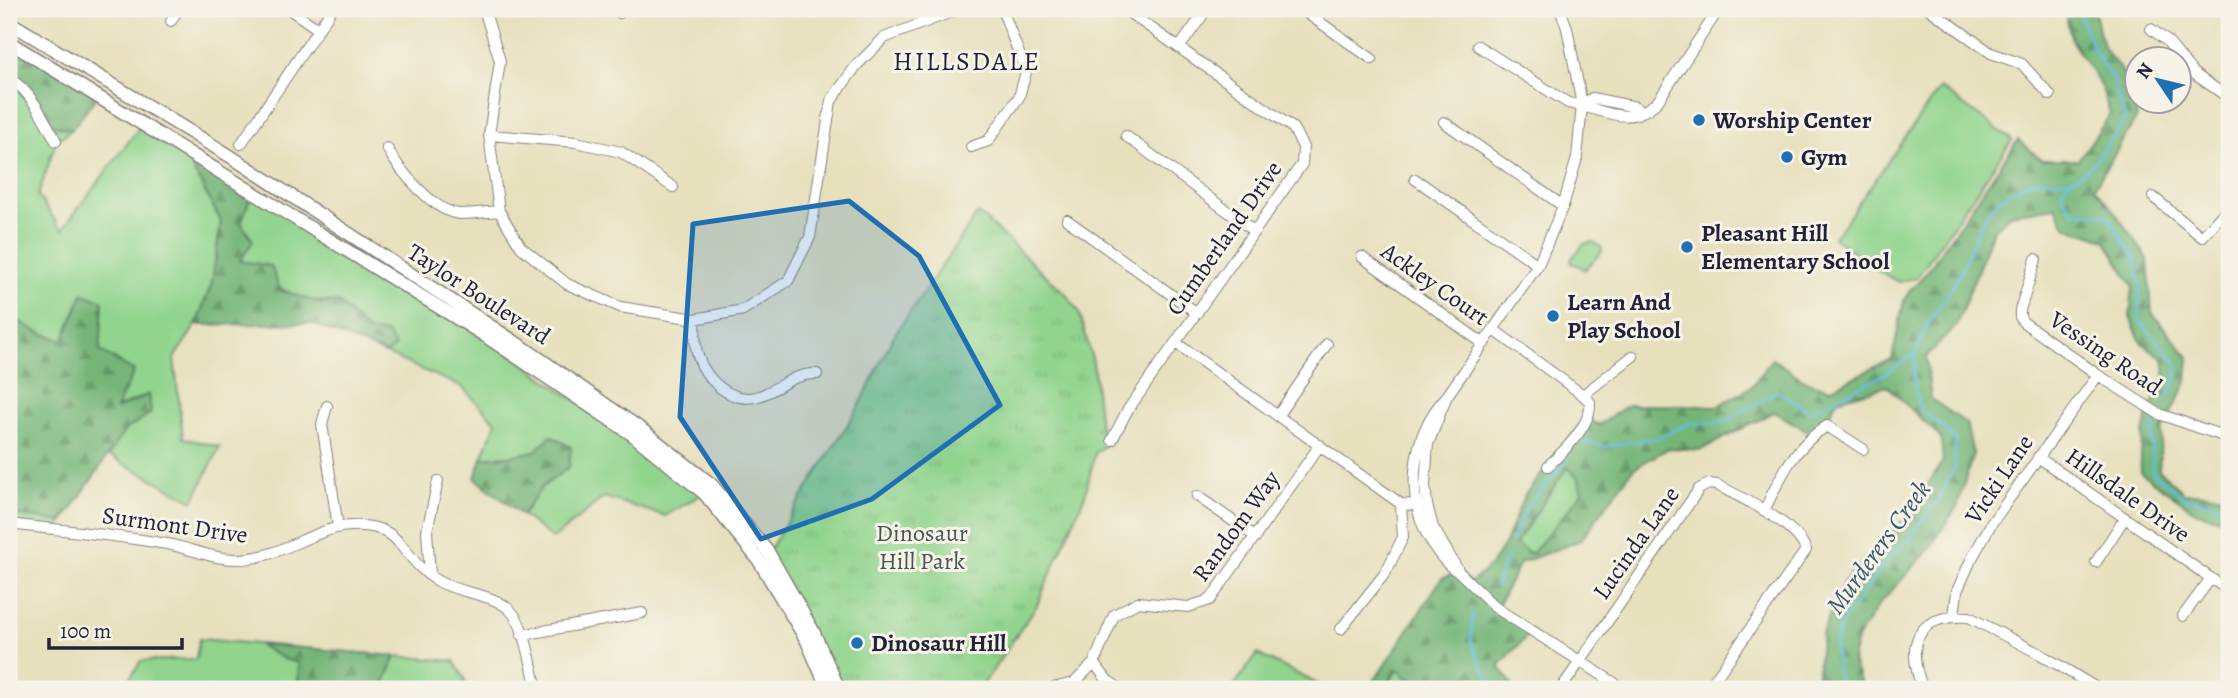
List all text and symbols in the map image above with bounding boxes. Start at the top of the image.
district label: HILLSDALE [893,44,1041,79]
north arrow [2122,46,2192,116]
text: N [2130,58,2160,84]
place label: Worship Center [1712,104,1872,136]
marker: Worship Center [1691,112,1707,128]
place label: Gym [1801,141,1847,173]
marker: Gym [1779,149,1795,165]
street label: Cumberland Drive [1159,154,1289,322]
place label: Pleasant Hill Elementary School [1701,217,1890,277]
street label: Ackley Court [1374,235,1495,333]
street label: Taylor Boulevard [401,236,557,352]
marker: Pleasant Hill Elementary School [1679,239,1695,255]
place label: Learn And Play School [1567,286,1681,346]
street label: Vessing Road [2043,303,2169,403]
marker: Learn And Play School [1545,308,1561,324]
street label: Vicki Lane [1957,428,2041,531]
street label: Hillsdale Drive [2059,440,2197,550]
street label: Random Way [1185,464,1287,588]
water label: Murderers Creek [1818,473,1939,621]
street label: Lucinda Lane [1585,480,1687,606]
street label: Surmont Drive [100,499,250,551]
park label: Dinosaur Hill Park [876,517,968,577]
scale bar [49,607,182,651]
text: 100 m [60,617,111,645]
place label: Dinosaur Hill [871,627,1007,659]
marker: Dinosaur Hill [849,635,865,651]

